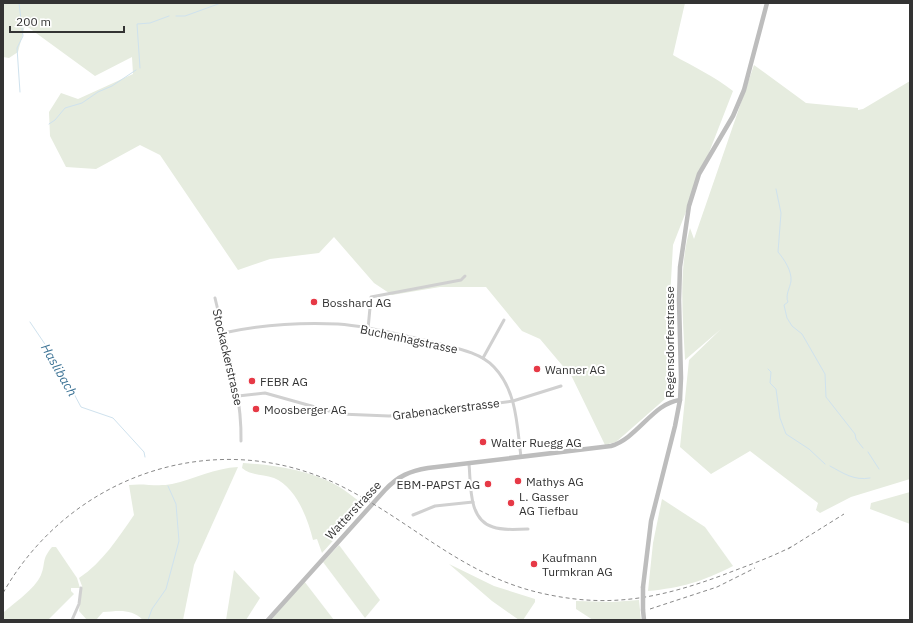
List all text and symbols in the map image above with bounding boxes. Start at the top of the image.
scale bar [10,8,124,34]
text: 200 m [16,14,51,29]
street label: Regensdorferstrasse [662,286,677,398]
place label: Bosshard AG [322,295,391,310]
marker: Bosshard AG [309,297,319,307]
street label: Stockackerstrasse [210,307,246,407]
street label: Buchenhagstrasse [359,321,460,357]
water label: Haslibach [37,341,81,399]
place label: Wanner AG [545,362,605,377]
marker: Wanner AG [532,364,542,374]
place label: FEBR AG [260,374,308,389]
marker: FEBR AG [247,376,257,386]
street label: Grabenackerstrasse [392,395,501,423]
place label: Moosberger AG [264,402,347,417]
marker: Moosberger AG [251,404,261,414]
place label: Walter Ruegg AG [491,435,582,450]
marker: Walter Ruegg AG [478,437,488,447]
place label: Mathys AG [526,474,584,489]
marker: Mathys AG [513,476,523,486]
street label: Watterstrasse [322,477,384,543]
place label: EBM-PAPST AG [397,477,480,492]
marker: EBM-PAPST AG [483,479,493,489]
place label: L. Gasser AG Tiefbau [519,489,578,518]
marker: L. Gasser AG Tiefbau [506,498,516,508]
place label: Kaufmann Turmkran AG [542,550,613,579]
marker: Kaufmann Turmkran AG [529,559,539,569]

